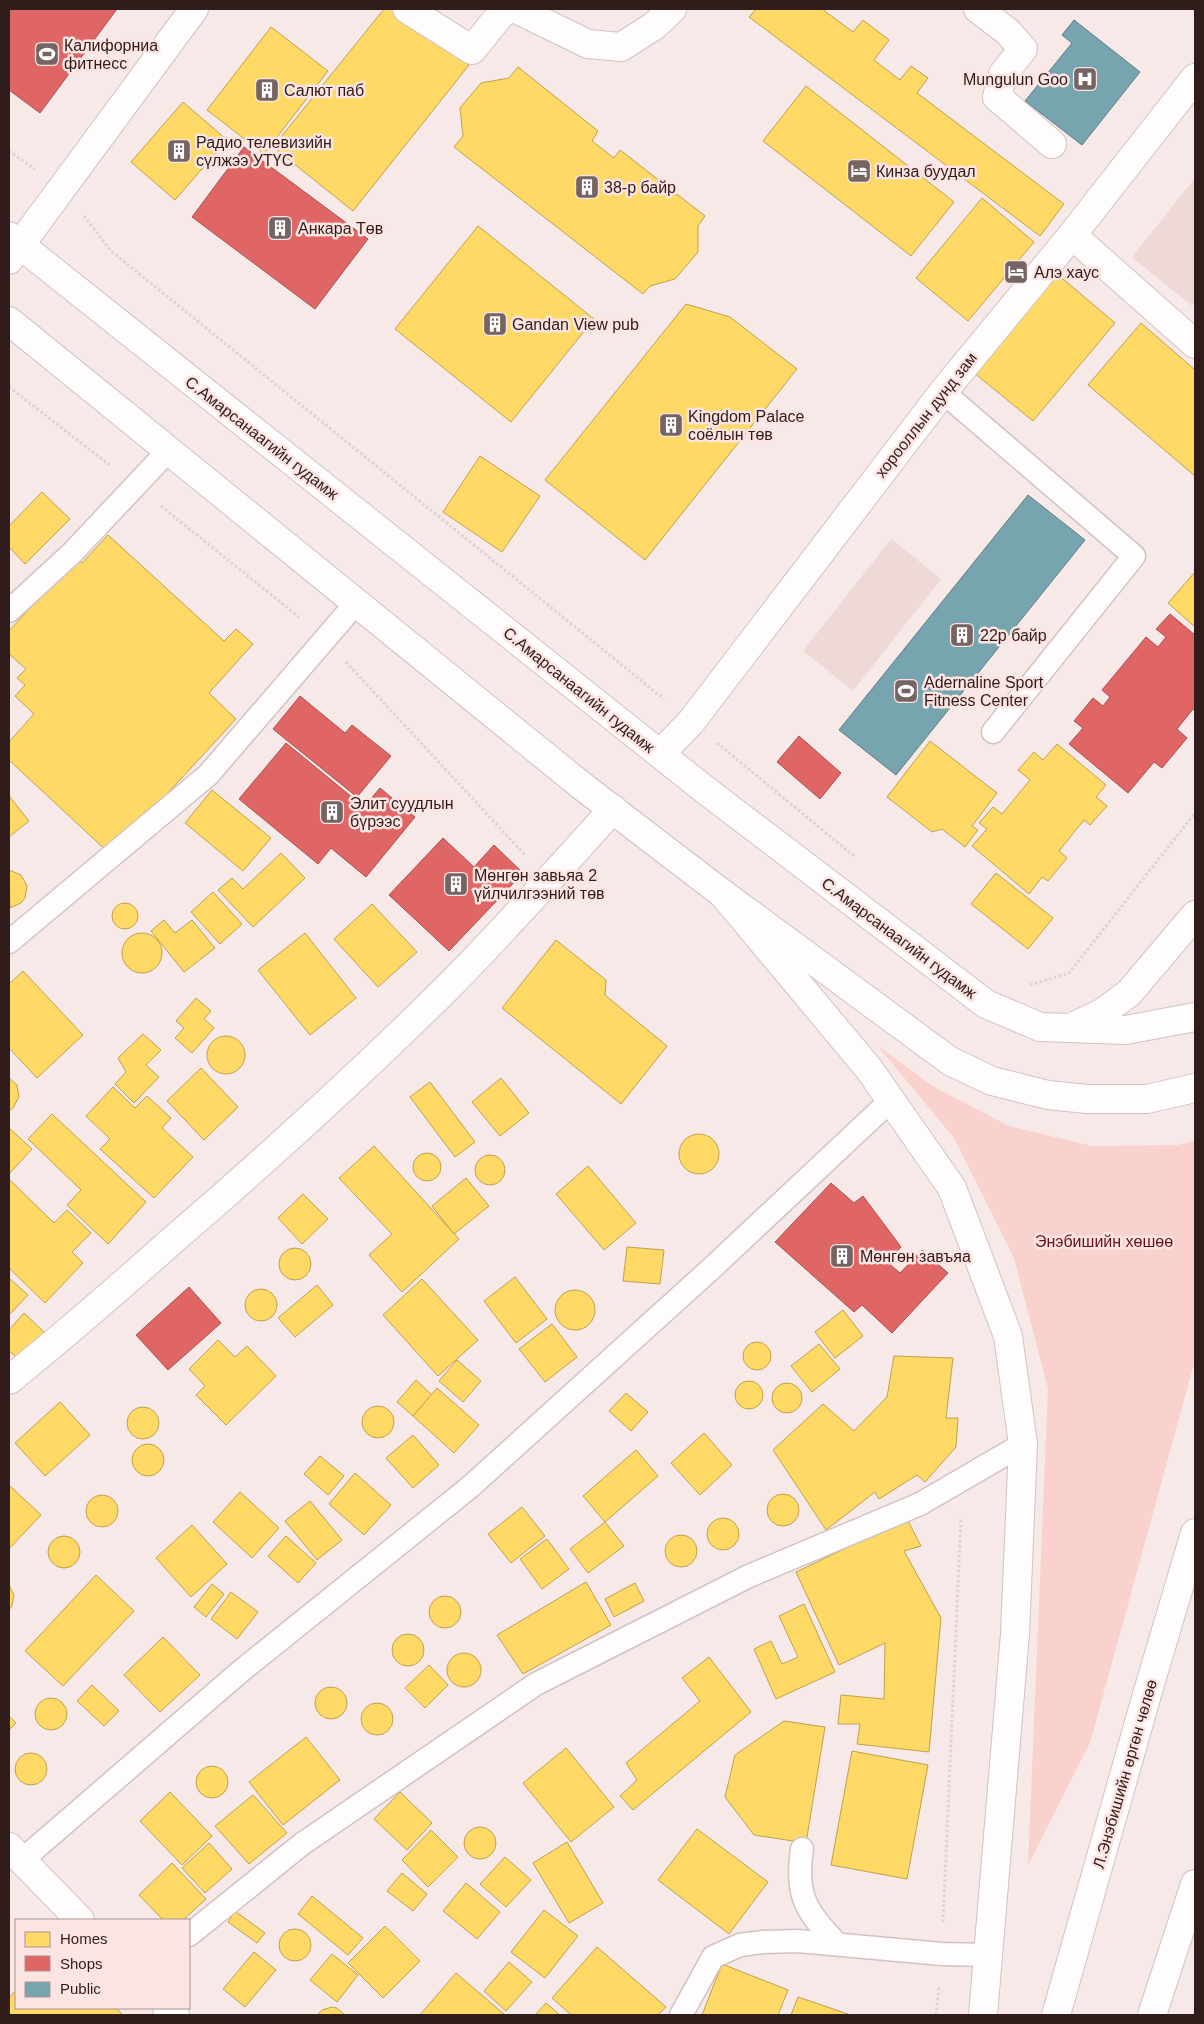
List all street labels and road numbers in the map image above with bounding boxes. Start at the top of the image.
street label: хорооллын дунд зам [872,349,980,481]
street label: С.Амарсанаагийн гудамж [182,373,342,503]
street label: С.Амарсанаагийн гудамж [500,624,658,756]
street label: С.Амарсанаагийн гудамж [818,874,980,1002]
street label: Л.Энэбишийн өргөн чөлөө [1090,1677,1160,1870]

